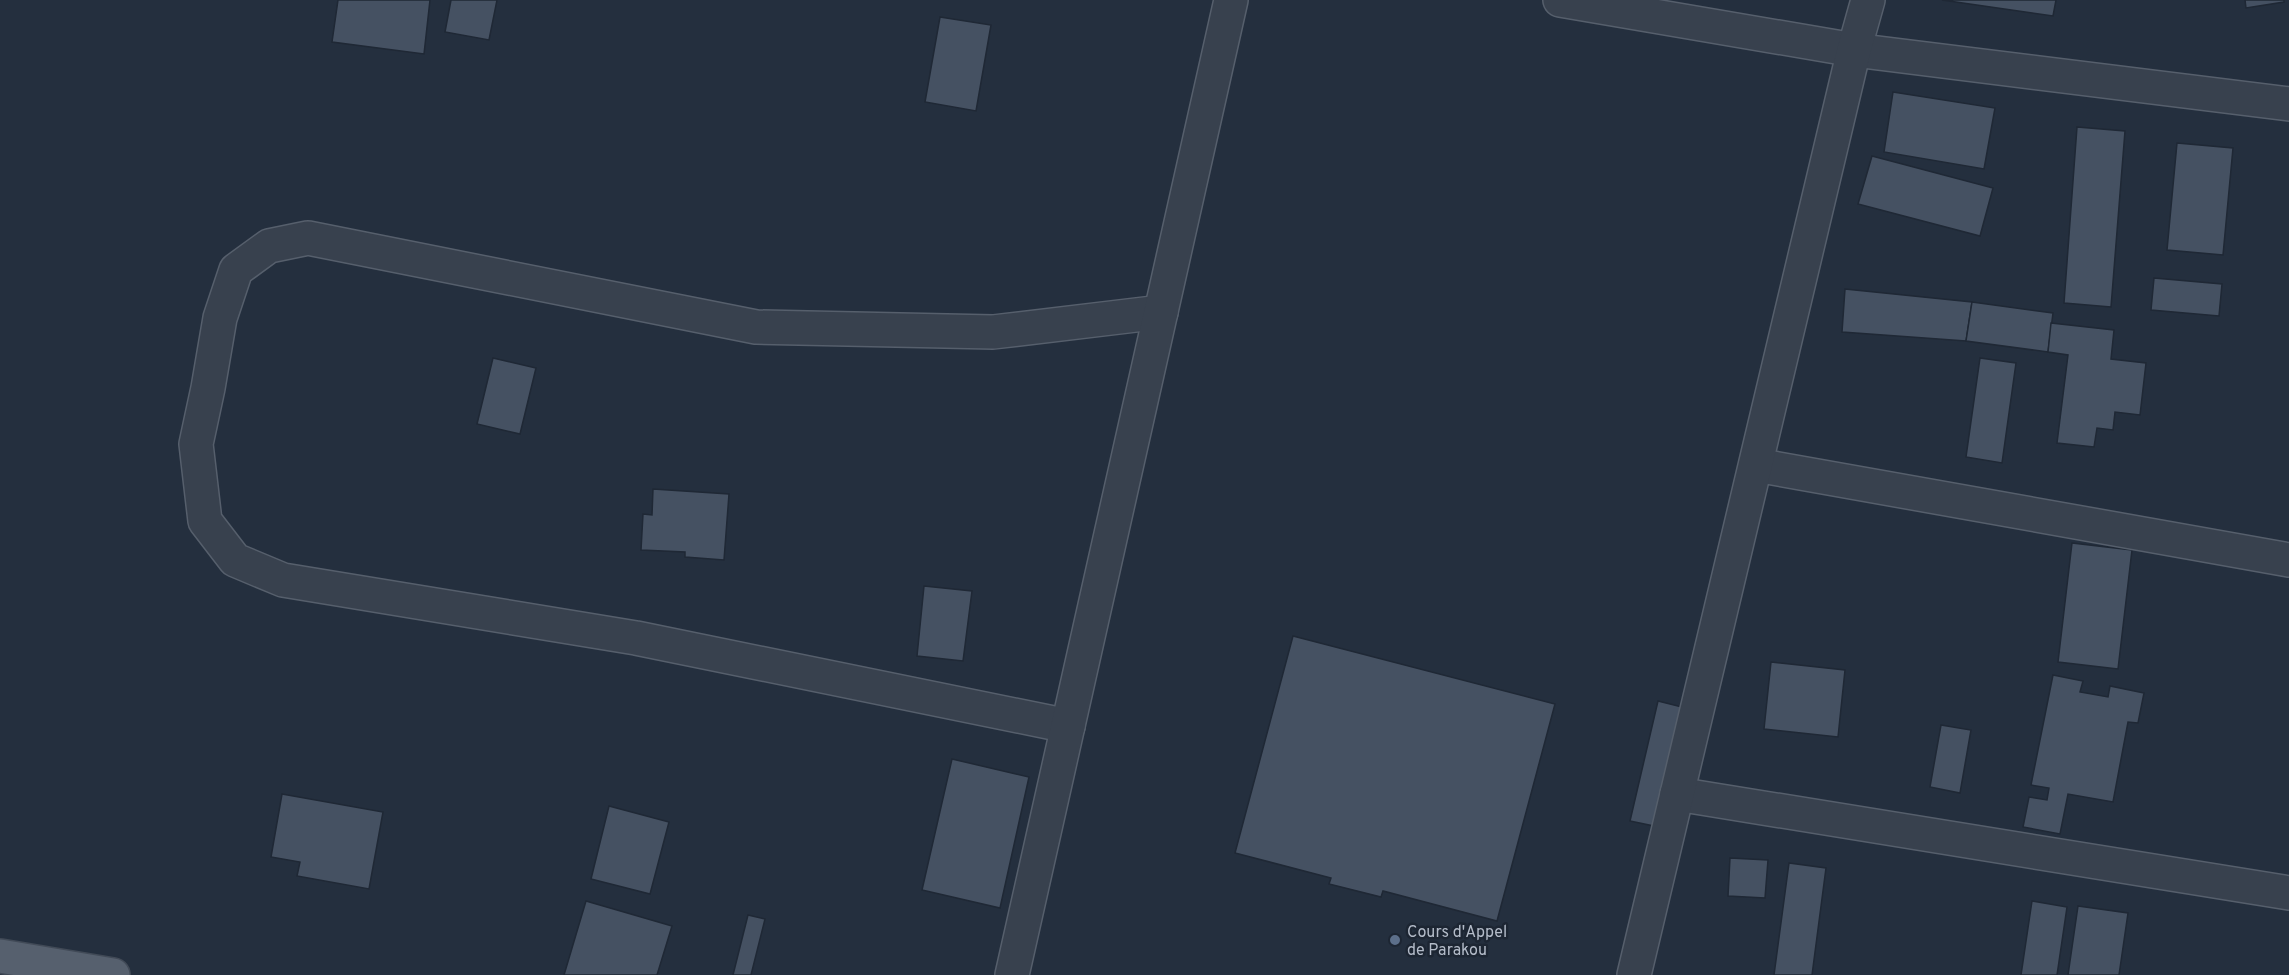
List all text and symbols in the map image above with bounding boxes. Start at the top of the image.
place label: Cours d'Appel de Parakou [1407,923,1507,961]
marker: Cours d'Appel de Parakou [1388,933,1402,947]

